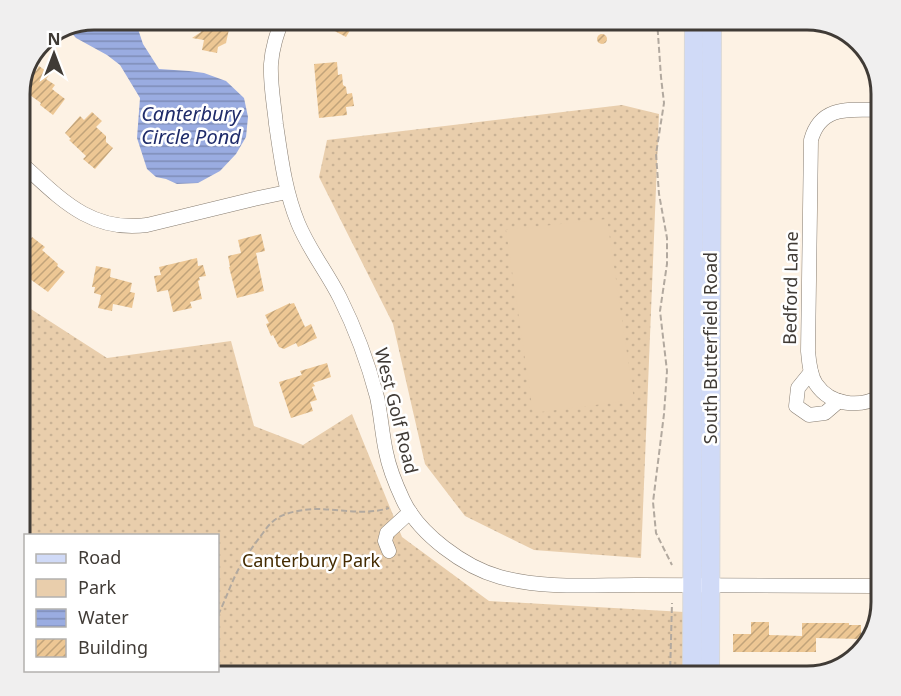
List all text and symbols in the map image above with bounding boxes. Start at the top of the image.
north arrow [24,24,84,84]
text: N [47,28,61,50]
water label: Canterbury Circle Pond [141,100,243,150]
street label: Bedford Lane [777,231,803,345]
street label: South Butterfield Road [698,252,722,444]
street label: West Golf Road [370,345,424,476]
legend [24,534,219,672]
text: Road [78,545,121,569]
park label: Canterbury Park [242,548,380,572]
text: Park [78,575,116,599]
text: Water [78,605,129,629]
text: Building [78,635,148,659]

